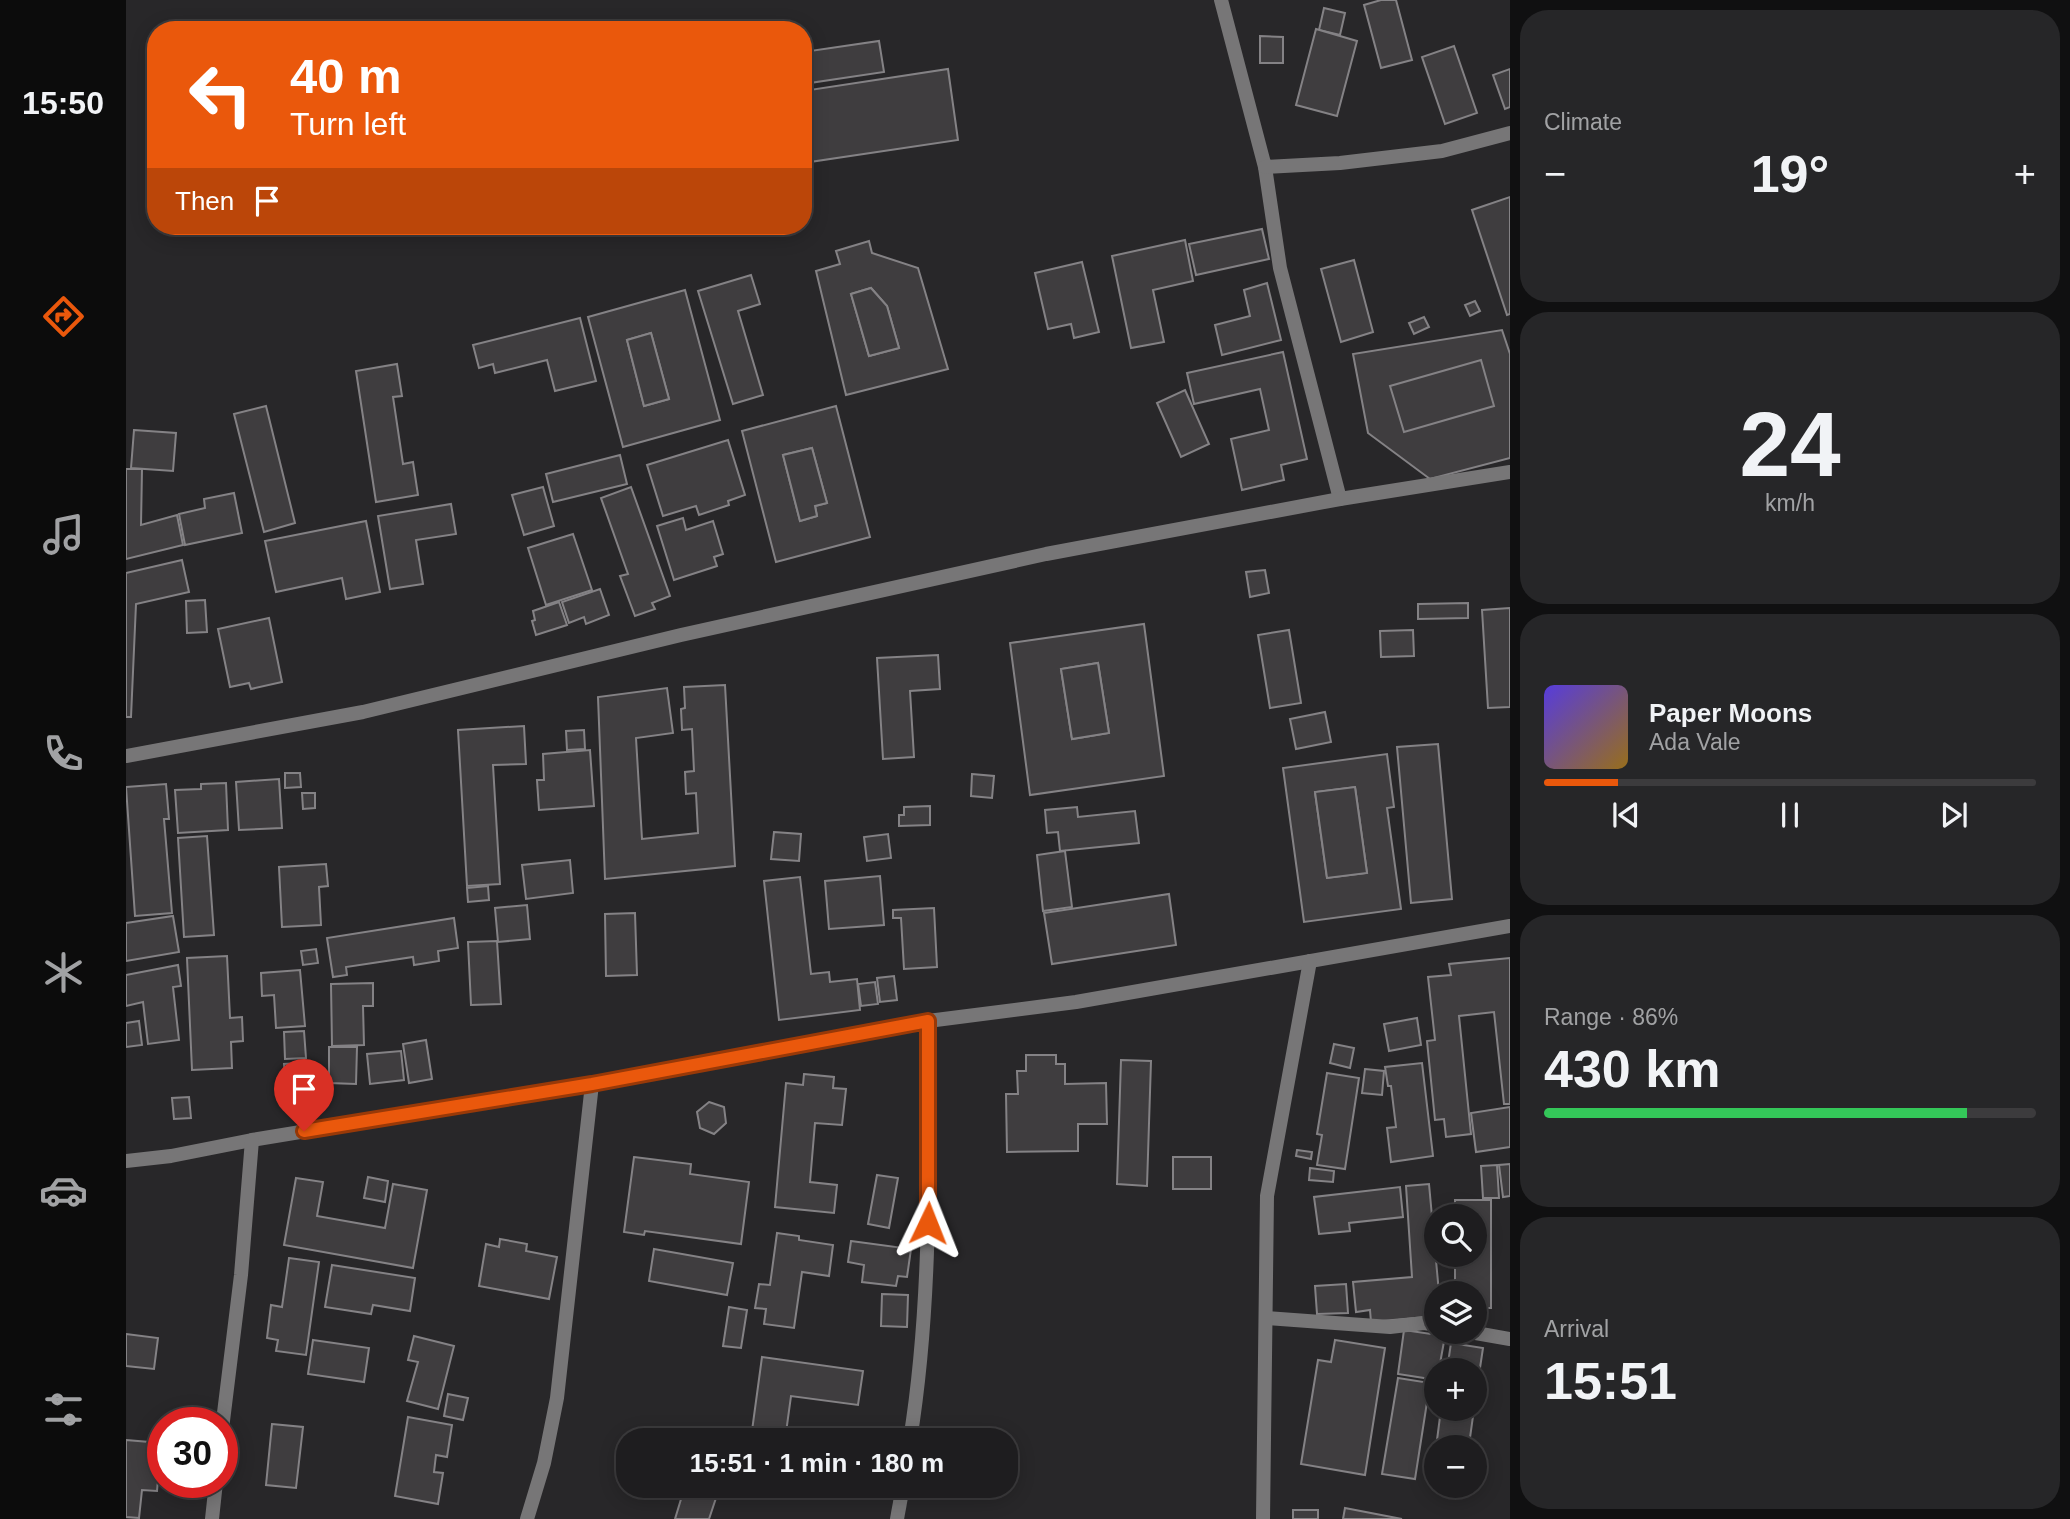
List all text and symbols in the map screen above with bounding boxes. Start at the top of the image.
icon: left [175,49,266,140]
text: 40 m [290,49,402,103]
text: 15:50 [22,85,104,121]
text: Turn left [290,106,406,142]
text: Climate [1544,109,1622,135]
text: 19° [1751,145,1829,203]
text: − [1544,153,1566,195]
text: + [2014,153,2036,195]
icon: arrive [248,182,286,220]
text: Then [175,186,234,216]
icon: directions [39,292,88,341]
text: 24 [1739,394,1841,495]
text: km/h [1765,490,1815,516]
icon: music [39,510,88,559]
text: Paper Moons [1649,698,1812,728]
icon: phone [39,729,88,778]
text: Ada Vale [1649,729,1741,755]
icon: previous [1607,796,1645,834]
icon: pause [1771,796,1809,834]
icon: next [1935,796,1973,834]
icon: climate [39,948,88,997]
text: Range · 86% [1544,1004,1678,1030]
text: 430 km [1544,1040,1720,1098]
pin [274,1059,334,1131]
icon: arrive [285,1070,323,1108]
icon: car [39,1166,88,1215]
position arrow [891,1186,965,1260]
map controls [1424,1204,1487,1498]
button: search [1424,1204,1487,1267]
button: layers [1424,1281,1487,1344]
text: Arrival [1544,1316,1609,1342]
text: 15:51 [1544,1352,1677,1410]
button: + [1424,1358,1487,1421]
icon: filters [39,1385,88,1434]
speed limit sign: 30 [147,1407,238,1498]
button: − [1424,1435,1487,1498]
text: 15:51 · 1 min · 180 m [690,1448,944,1478]

